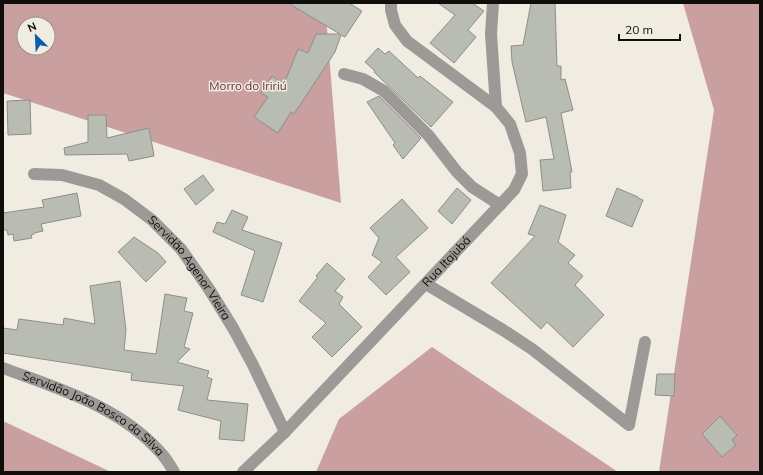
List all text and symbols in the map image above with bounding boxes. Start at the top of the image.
north arrow [16,16,56,56]
scale bar [619,16,680,42]
text: N [25,19,39,35]
text: 20 m [625,22,653,37]
park label: Morro do Iririú [209,78,287,93]
street label: Servidão Agenor Vieira [145,212,234,323]
street label: Rua Itajubá [419,232,474,289]
street label: Servidão João Bosco da Silva [21,368,168,459]

